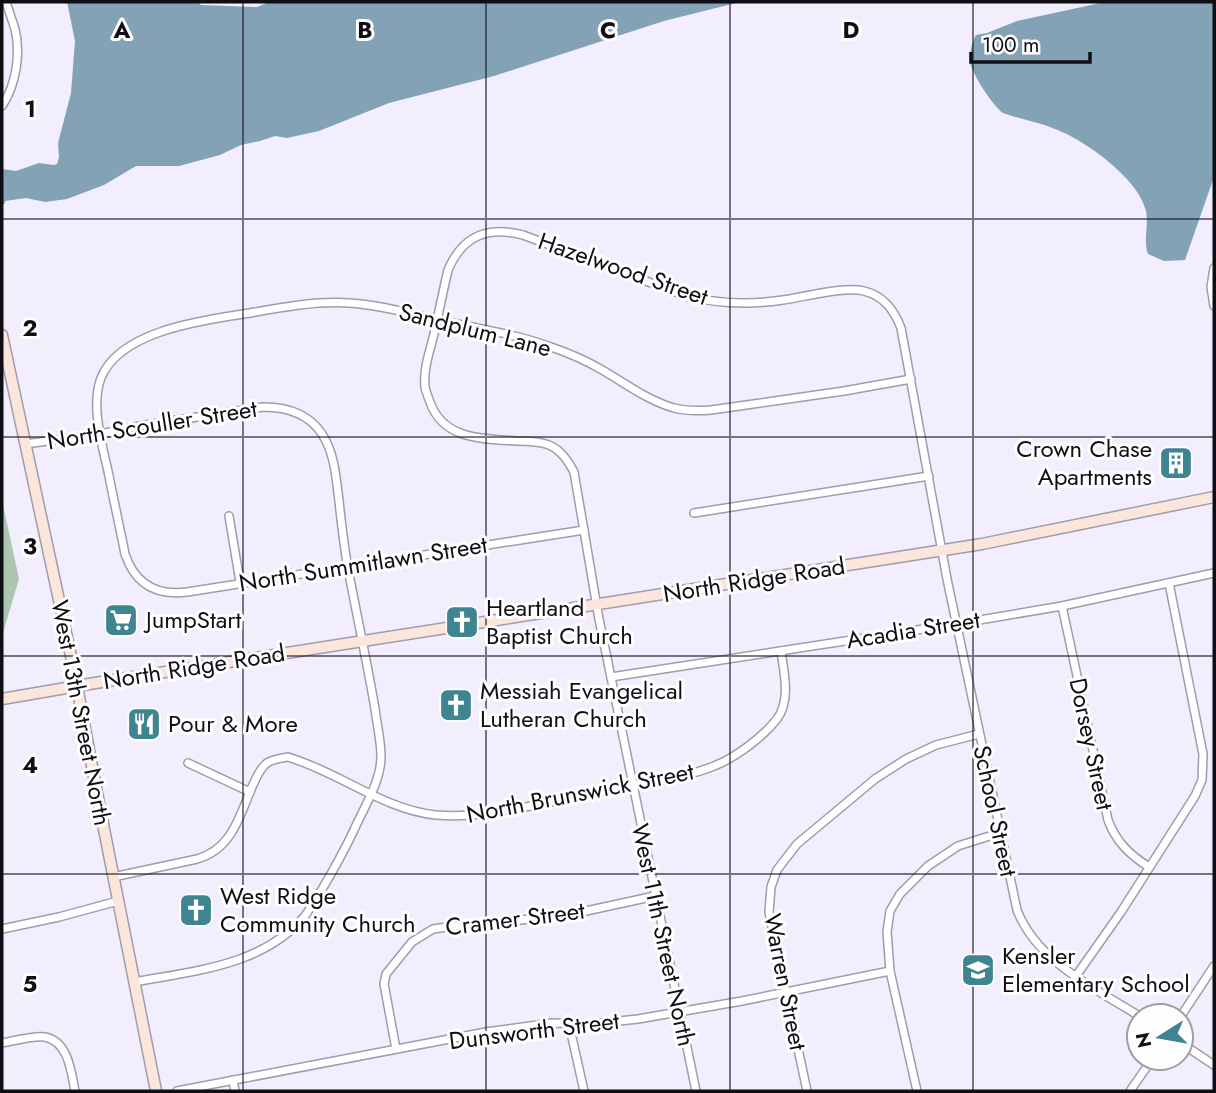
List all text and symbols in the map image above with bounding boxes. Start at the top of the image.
text: A [113,13,131,47]
text: B [357,13,373,47]
text: C [600,13,616,47]
text: D [843,13,860,47]
scale bar [971,21,1090,65]
text: 100 m [982,30,1039,60]
text: 1 [24,92,36,126]
street label: Hazelwood Street [534,223,713,314]
street label: Sandplum Lane [395,294,555,365]
text: 2 [22,311,38,345]
street label: North Scouller Street [45,391,260,458]
place label: Crown Chase Apartments [1016,431,1152,494]
building icon: Crown Chase Apartments [1157,444,1195,482]
street label: North Summitlawn Street [236,527,490,600]
text: 3 [23,529,37,563]
street label: North Ridge Road [660,548,847,611]
place label: Heartland Baptist Church [486,590,633,653]
street label: West 13th Street North [42,597,121,829]
supermarket icon: JumpStart [102,601,140,639]
place label: JumpStart [143,602,241,637]
street label: Acadia Street [844,602,982,657]
church icon: Heartland Baptist Church [443,603,481,641]
street label: North Ridge Road [100,635,287,698]
place label: Messiah Evangelical Lutheran Church [480,673,683,736]
street label: Dorsey Street [1060,675,1123,813]
church icon: Messiah Evangelical Lutheran Church [437,686,475,724]
restaurant icon: Pour & More [125,705,163,743]
place label: Pour & More [168,706,298,741]
street label: School Street [965,742,1027,880]
text: 4 [22,748,38,782]
street label: North Brunswick Street [463,753,697,832]
street label: West 11th Street North [623,820,704,1049]
place label: West Ridge Community Church [220,878,416,941]
church icon: West Ridge Community Church [177,891,215,929]
street label: Cramer Street [443,893,587,944]
street label: Warren Street [755,911,816,1053]
place label: Kensler Elementary School [1002,938,1190,1001]
school or university icon: Kensler Elementary School [959,951,997,989]
text: 5 [23,967,37,1001]
north arrow [1125,1002,1195,1072]
street label: Dunsworth Street [447,1003,621,1058]
text: N [1129,1030,1158,1050]

